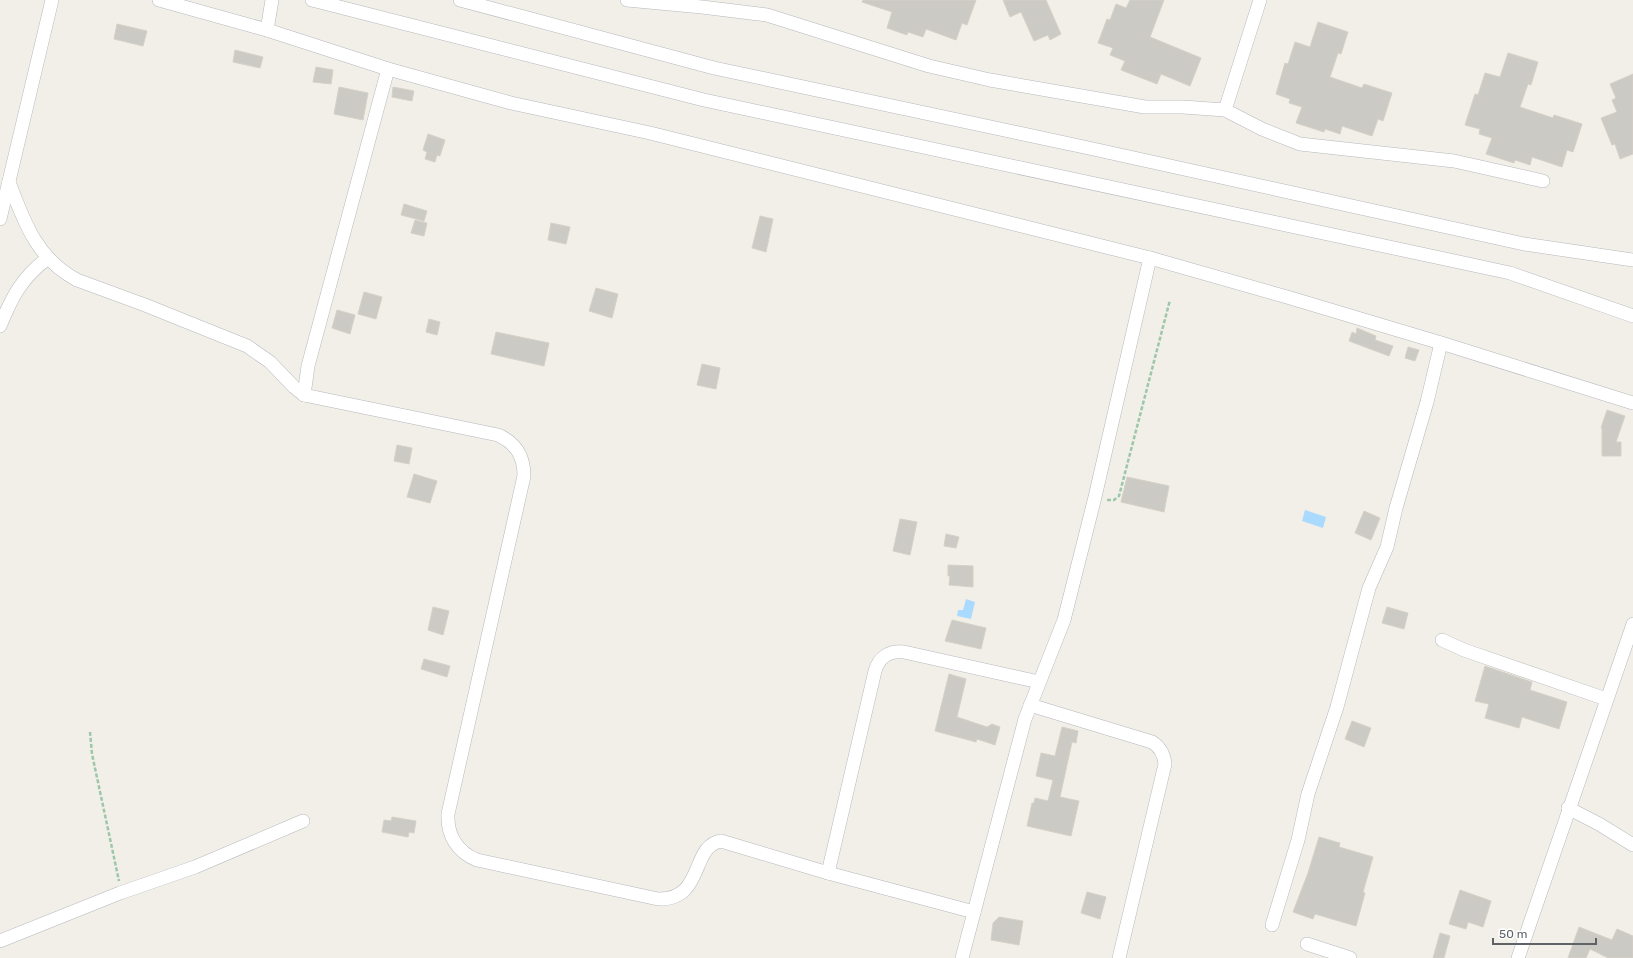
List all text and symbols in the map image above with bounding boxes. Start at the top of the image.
scale bar [1493,920,1596,946]
text: 50 m [1499,927,1527,941]

